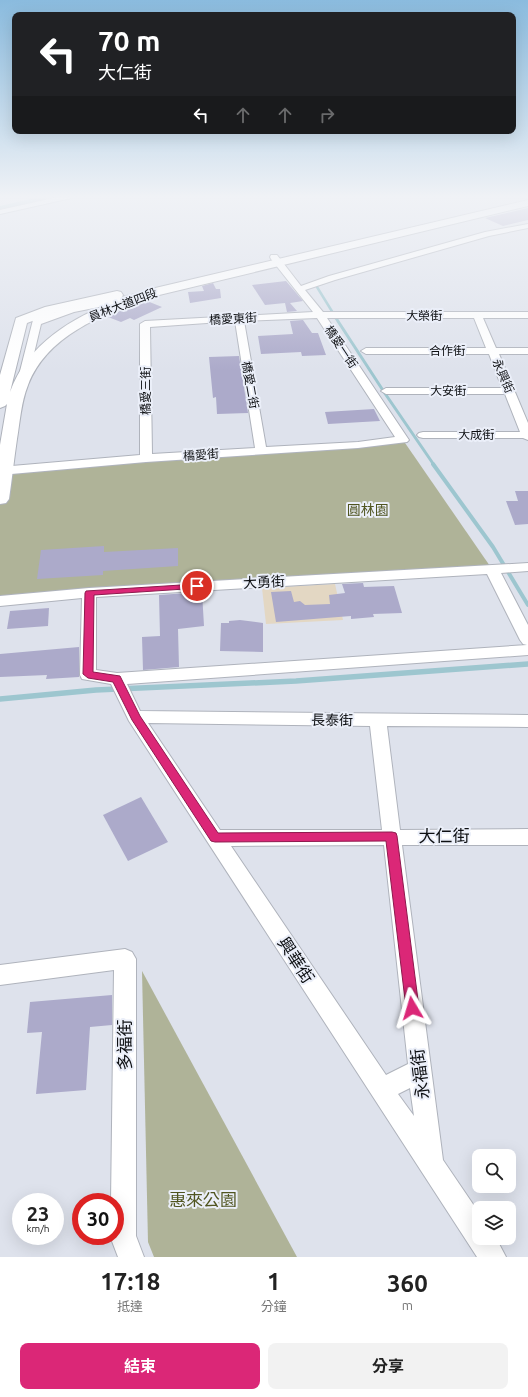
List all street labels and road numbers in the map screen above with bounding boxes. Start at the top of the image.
street label: 員林大道四段 [87,286,159,324]
street label: 大榮街 [406,309,442,322]
street label: 橋愛東街 [209,311,257,326]
street label: 橋愛一街 [323,323,360,370]
street label: 合作街 [429,344,465,357]
street label: 永興街 [490,357,516,395]
street label: 橋愛二街 [240,360,261,410]
street label: 橋愛三街 [139,367,152,415]
street label: 大安街 [430,384,466,397]
street label: 大成街 [458,428,494,441]
street label: 橋愛街 [183,447,219,462]
street label: 大勇街 [243,573,285,591]
street label: 長泰街 [311,712,353,728]
street label: 大仁街 [419,826,470,845]
street label: 興華街 [275,933,318,986]
street label: 多福街 [115,1020,134,1071]
street label: 永福街 [407,1048,432,1101]

